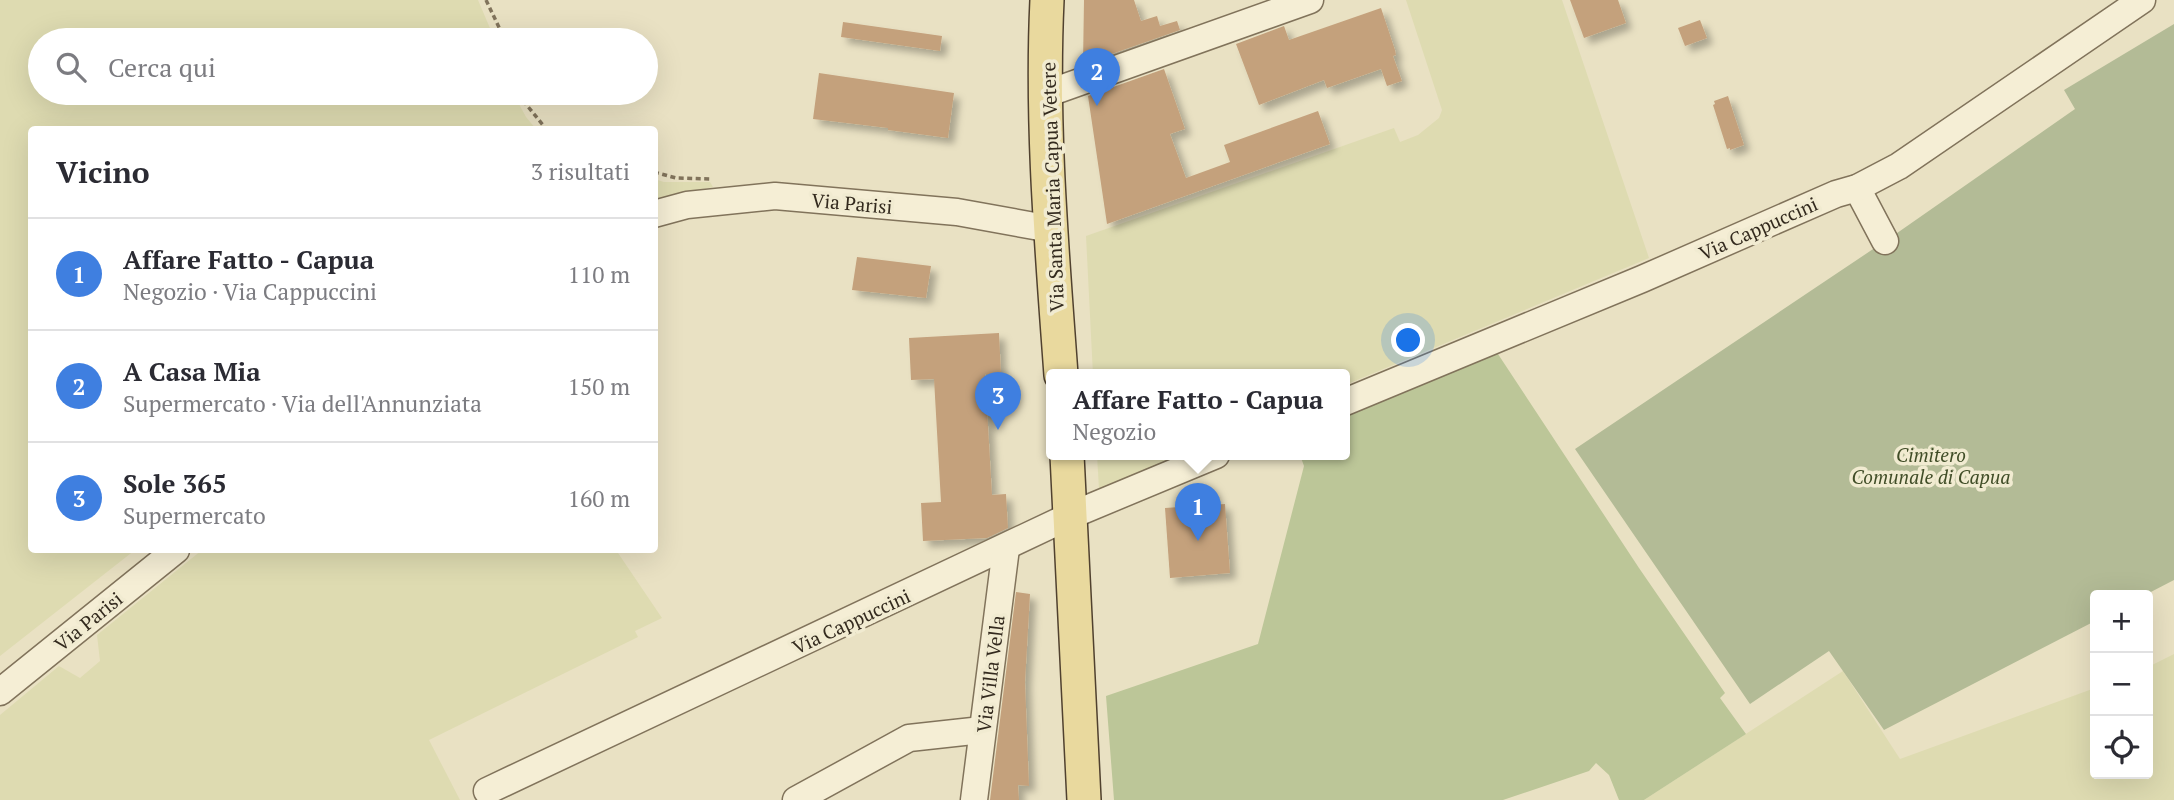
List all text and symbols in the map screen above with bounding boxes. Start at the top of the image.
search box [28,28,658,105]
icon: search [52,48,90,86]
pin: 2 [1074,48,1120,106]
text: Cerca qui [108,50,216,84]
street label: Via Santa Maria Capua Vetere [1035,62,1069,312]
text: Vicino [56,152,150,192]
text: 3 risultati [531,156,630,187]
street label: Via Parisi [811,187,893,219]
street label: Via Cappuccini [1695,191,1821,265]
text: Affare Fatto - Capua [123,242,374,276]
text: 1 [73,259,86,290]
text: 110 m [568,259,630,290]
text: Negozio · Via Cappuccini [123,276,377,307]
your location [1391,323,1425,357]
text: A Casa Mia [123,354,261,388]
popup [1046,369,1350,460]
text: 2 [73,371,86,402]
text: 150 m [568,371,630,402]
pin: 3 [975,372,1021,430]
text: Affare Fatto - Capua [1072,382,1324,416]
text: Supermercato · Via dell'Annunziata [123,388,482,419]
text: Negozio [1072,416,1156,447]
park label: Cimitero Comunale di Capua [1852,442,2010,489]
text: Sole 365 [123,466,227,500]
text: 3 [73,483,86,514]
text: 160 m [568,483,630,514]
pin: 1 [1175,483,1221,541]
text: Supermercato [123,500,266,531]
street label: Via Cappuccini [788,583,914,659]
street label: Via Parisi [49,586,127,656]
map controls [2090,590,2153,779]
button: + [2090,590,2153,653]
street label: Via Villa Vella [970,613,1010,734]
button: − [2090,653,2153,716]
button: locate [2090,716,2153,779]

